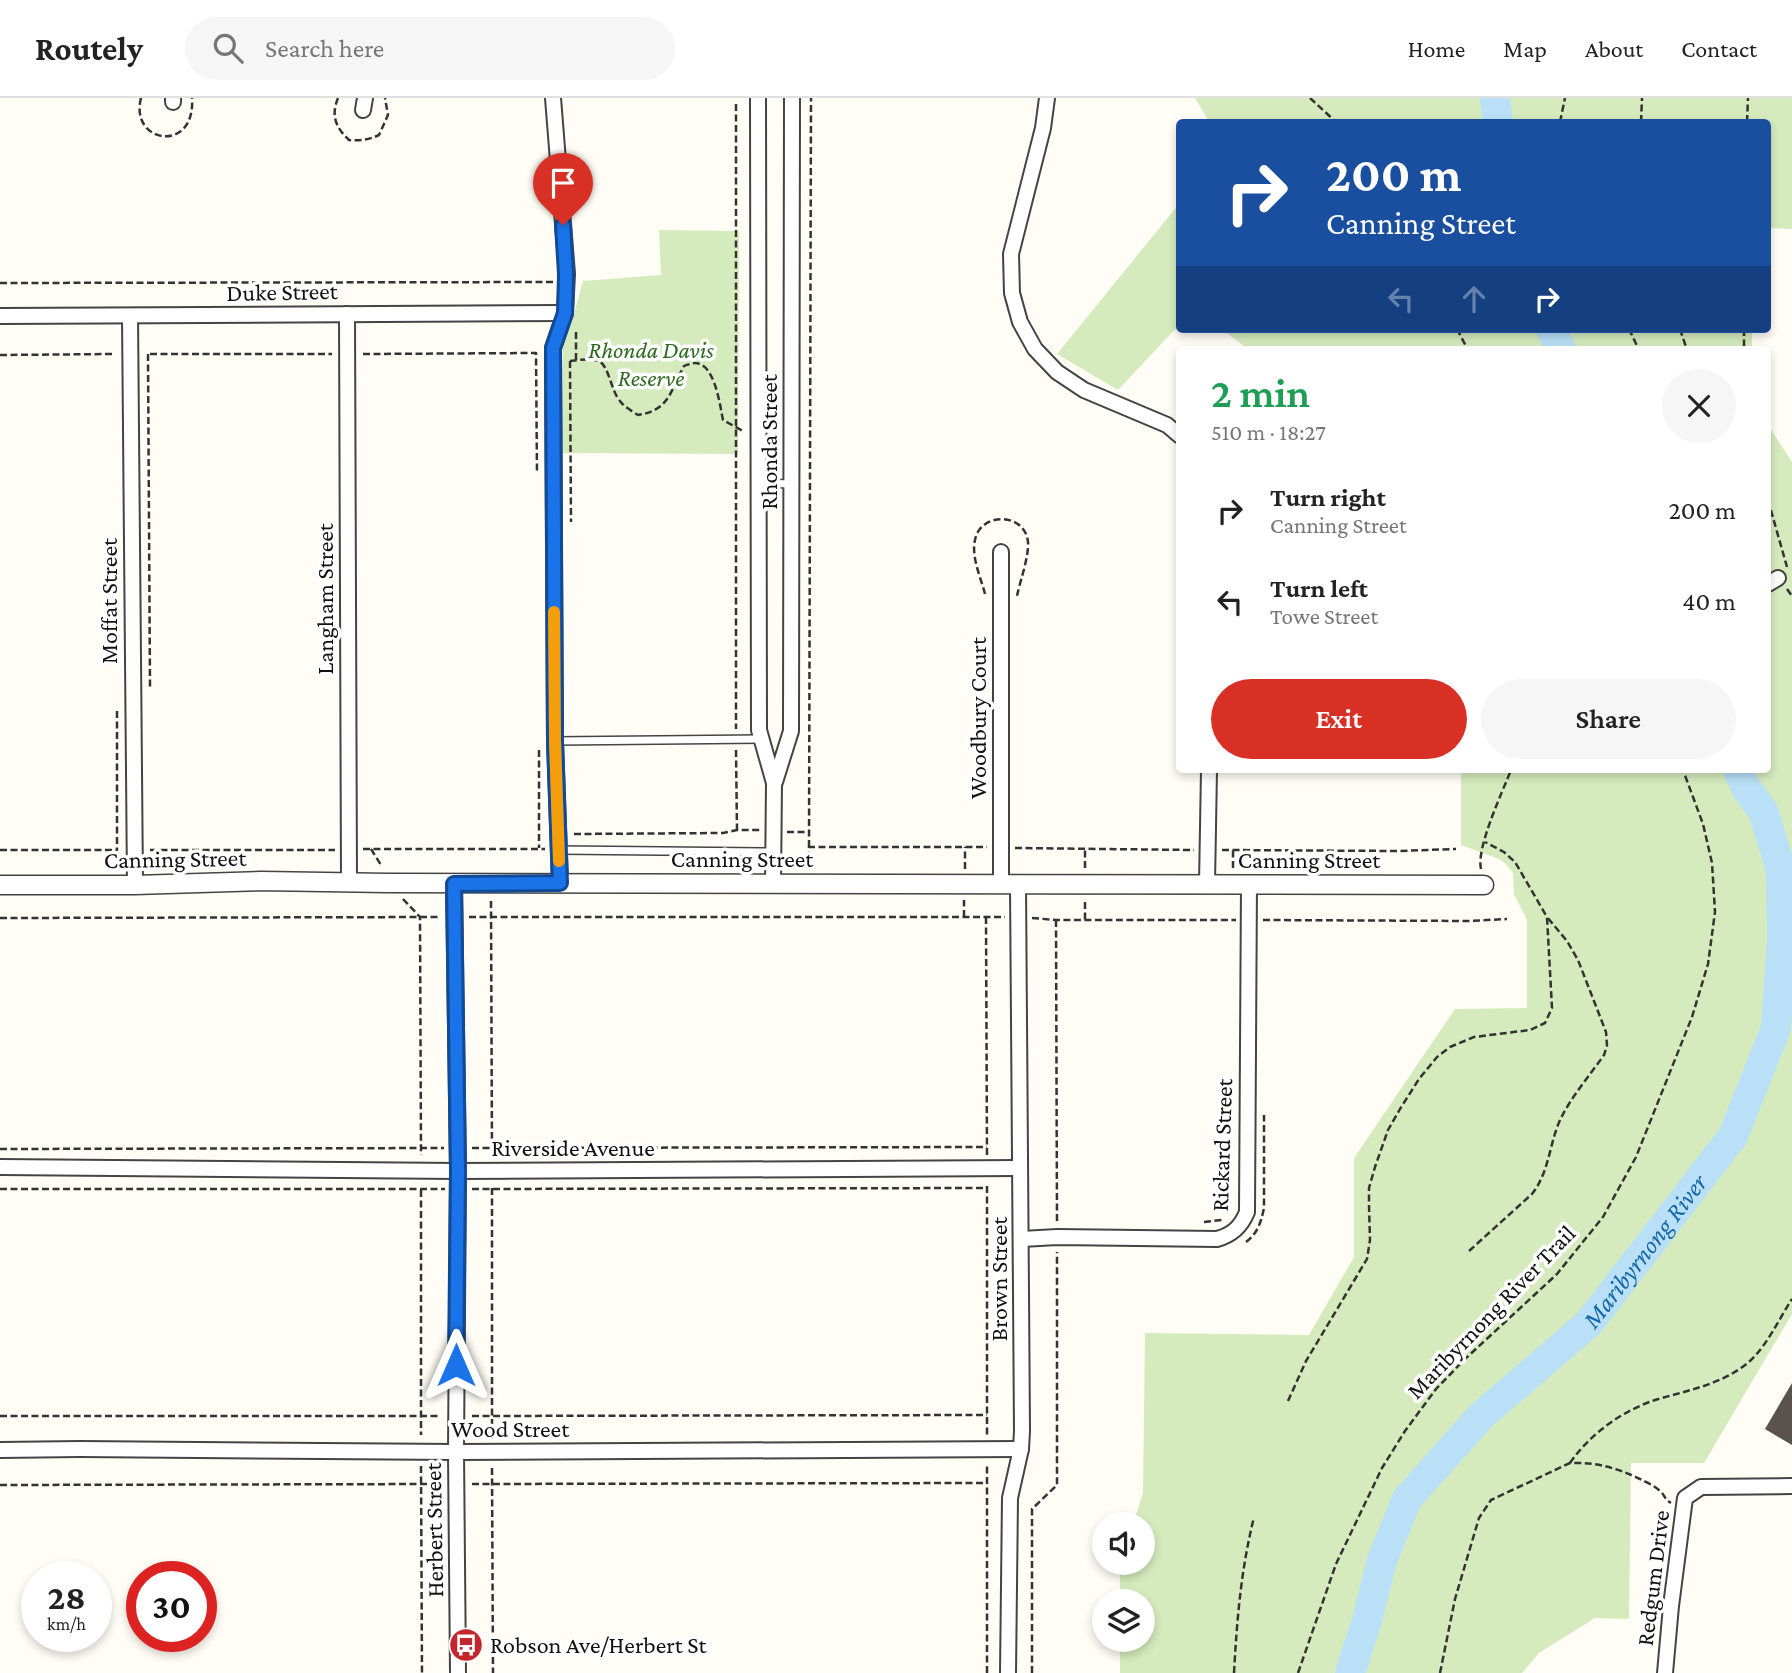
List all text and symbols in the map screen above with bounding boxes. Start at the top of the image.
search box [185,17,675,80]
icon: search [209,29,247,67]
text: Routely [35,30,143,67]
text: Search here [265,34,384,63]
text: Home [1408,35,1465,62]
text: Map [1503,35,1547,62]
text: About [1585,35,1643,62]
text: Contact [1681,35,1757,62]
icon: right [1211,147,1302,238]
text: 200 m [1326,147,1461,202]
pin [533,153,593,225]
icon: arrive [544,164,582,202]
text: Canning Street [1326,205,1516,241]
street label: Duke Street [226,277,339,306]
icon: left [1382,280,1420,318]
icon: ahead [1455,280,1493,318]
icon: right [1528,280,1566,318]
park label: Rhonda Davis Reserve [588,336,714,391]
text: 2 min [1211,369,1310,416]
button: close [1662,369,1736,443]
street label: Rhonda Street [755,373,782,510]
text: 510 m · 18:27 [1211,419,1326,445]
text: Turn right [1270,483,1386,512]
icon: right [1211,492,1249,530]
text: 200 m [1668,496,1736,525]
text: Canning Street [1270,512,1407,538]
street label: Langham Street [311,522,338,675]
street label: Moffat Street [95,537,122,664]
text: Turn left [1270,574,1368,603]
icon: left [1211,583,1249,621]
text: 40 m [1682,587,1736,616]
text: Towe Street [1270,603,1378,629]
street label: Woodbury Court [964,636,991,799]
button: Exit [1211,679,1467,759]
button: Share [1481,679,1736,759]
street label: Canning Street [104,844,247,873]
street label: Canning Street [671,845,814,872]
street label: Canning Street [1238,846,1381,873]
street label: Rickard Street [1206,1077,1237,1212]
street label: Riverside Avenue [491,1134,655,1161]
water label: Maribyrnong River [1576,1168,1714,1335]
street label: Brown Street [985,1216,1012,1341]
street label: Maribyrnong River Trail [1401,1219,1580,1404]
position arrow [419,1328,493,1402]
street label: Wood Street [451,1415,570,1442]
street label: Herbert Street [419,1461,448,1598]
street label: Redgum Drive [1631,1509,1674,1647]
map controls [1092,1512,1155,1652]
button: sound [1092,1512,1155,1575]
speed limit sign: 30 [126,1561,217,1652]
text: 28 [47,1578,86,1617]
button: layers [1092,1589,1155,1652]
text: km/h [47,1614,86,1634]
bus stop icon: Robson Ave/Herbert St [447,1626,485,1664]
place label: Robson Ave/Herbert St [490,1631,707,1658]

